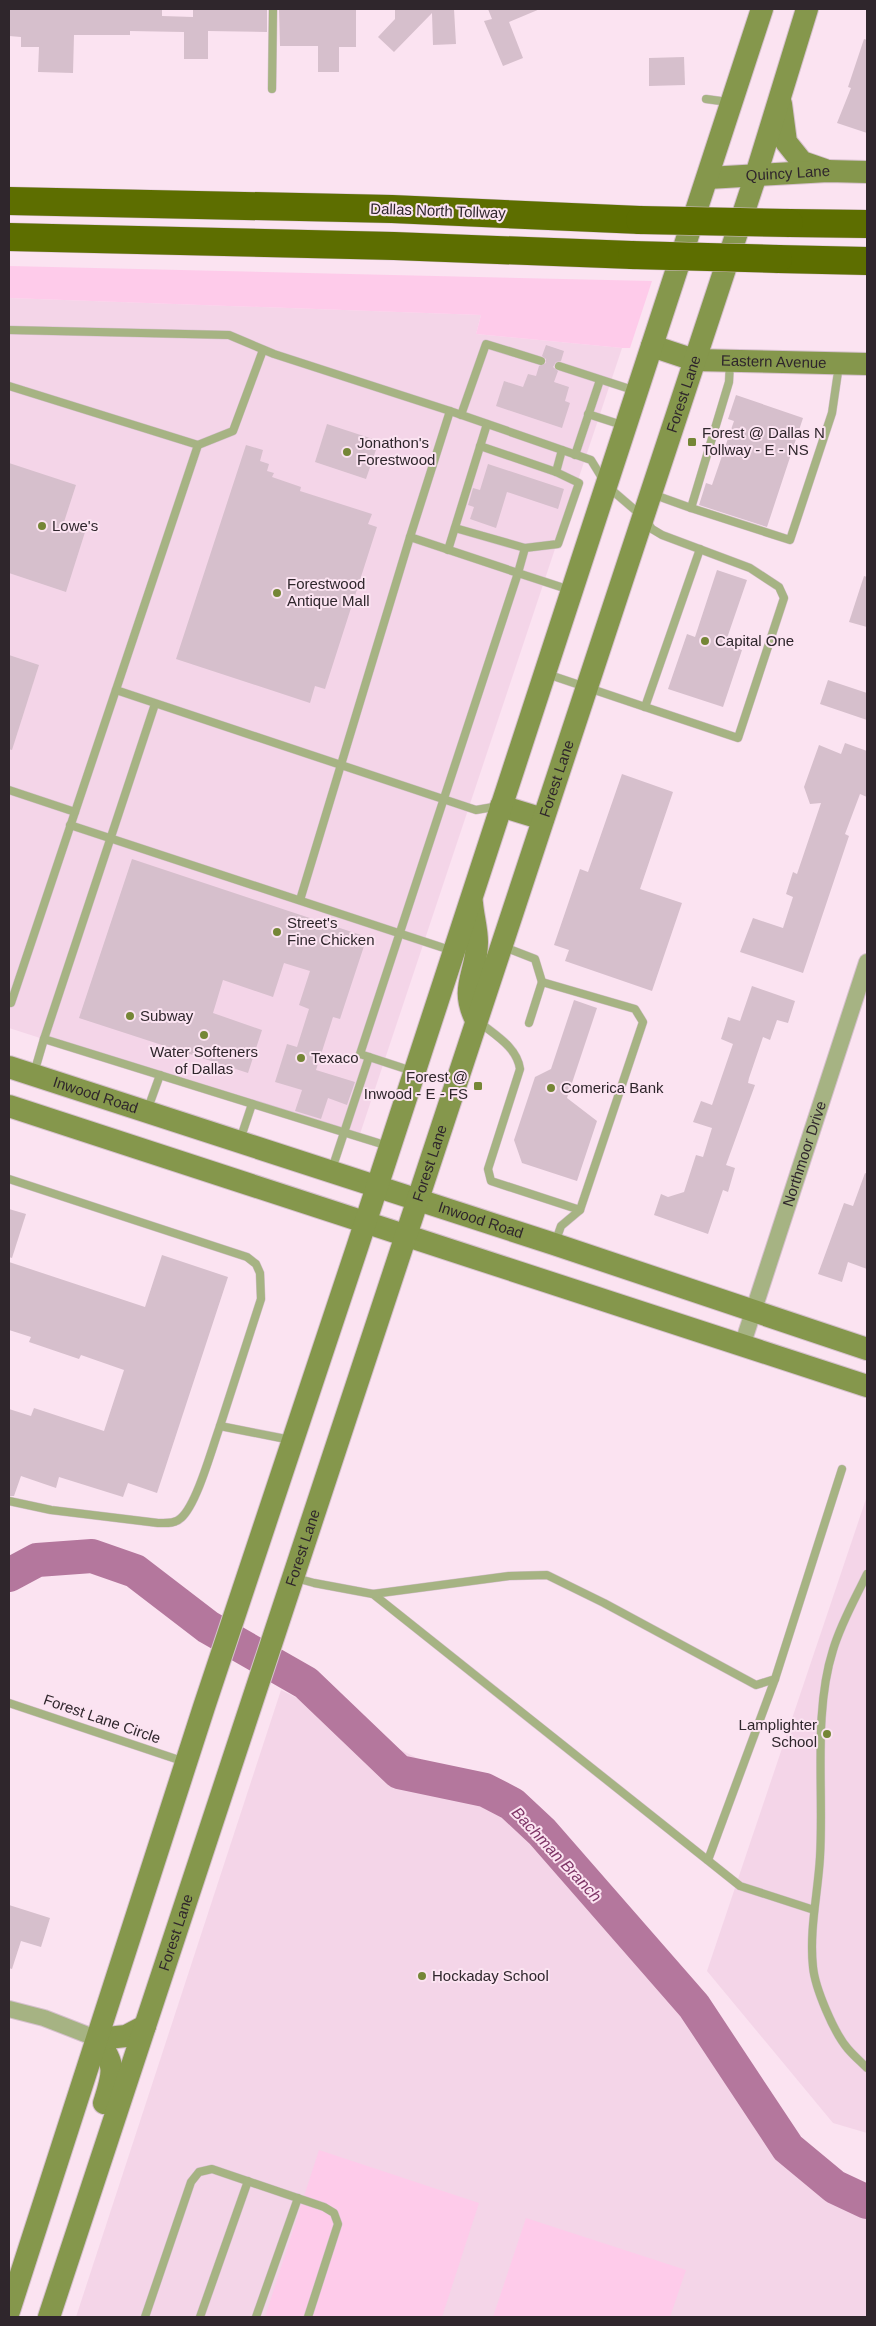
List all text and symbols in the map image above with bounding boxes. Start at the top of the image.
street label: Quincy Lane [745,162,830,184]
street label: Dallas North Tollway [370,200,507,221]
street label: Eastern Avenue [721,352,827,371]
street label: Forest Lane [663,353,704,435]
place label: Forest @ Dallas N Tollway - E - NS [702,424,825,458]
place label: Jonathon's Forestwood [357,434,435,468]
marker: Forest @ Dallas N Tollway - E - NS [686,436,698,448]
marker: Jonathon's Forestwood [341,446,353,458]
place label: Lowe's [52,517,98,534]
marker: Lowe's [36,520,48,532]
place label: Forestwood Antique Mall [287,575,370,609]
marker: Forestwood Antique Mall [271,587,283,599]
place label: Capital One [715,632,794,649]
marker: Capital One [699,635,711,647]
street label: Forest Lane [536,738,577,819]
place label: Street's Fine Chicken [287,914,375,948]
marker: Street's Fine Chicken [271,926,283,938]
place label: Subway [140,1007,194,1024]
marker: Subway [124,1010,136,1022]
marker: Water Softeners of Dallas [198,1029,210,1041]
place label: Water Softeners of Dallas [150,1043,258,1077]
place label: Texaco [311,1049,359,1066]
marker: Texaco [295,1052,307,1064]
place label: Forest @ Inwood - E - FS [364,1068,468,1102]
street label: Inwood Road [51,1073,140,1116]
place label: Comerica Bank [561,1079,664,1096]
marker: Forest @ Inwood - E - FS [472,1080,484,1092]
marker: Comerica Bank [545,1082,557,1094]
street label: Northmoor Drive [779,1099,829,1209]
street label: Forest Lane [409,1122,450,1204]
street label: Inwood Road [436,1198,526,1241]
street label: Forest Lane [282,1507,323,1588]
street label: Forest Lane Circle [41,1691,163,1747]
place label: Lamplighter School [739,1716,817,1750]
marker: Lamplighter School [821,1728,833,1740]
water label: Bachman Branch [509,1804,605,1905]
street label: Forest Lane [155,1892,196,1973]
place label: Hockaday School [432,1967,549,1984]
marker: Hockaday School [416,1970,428,1982]

